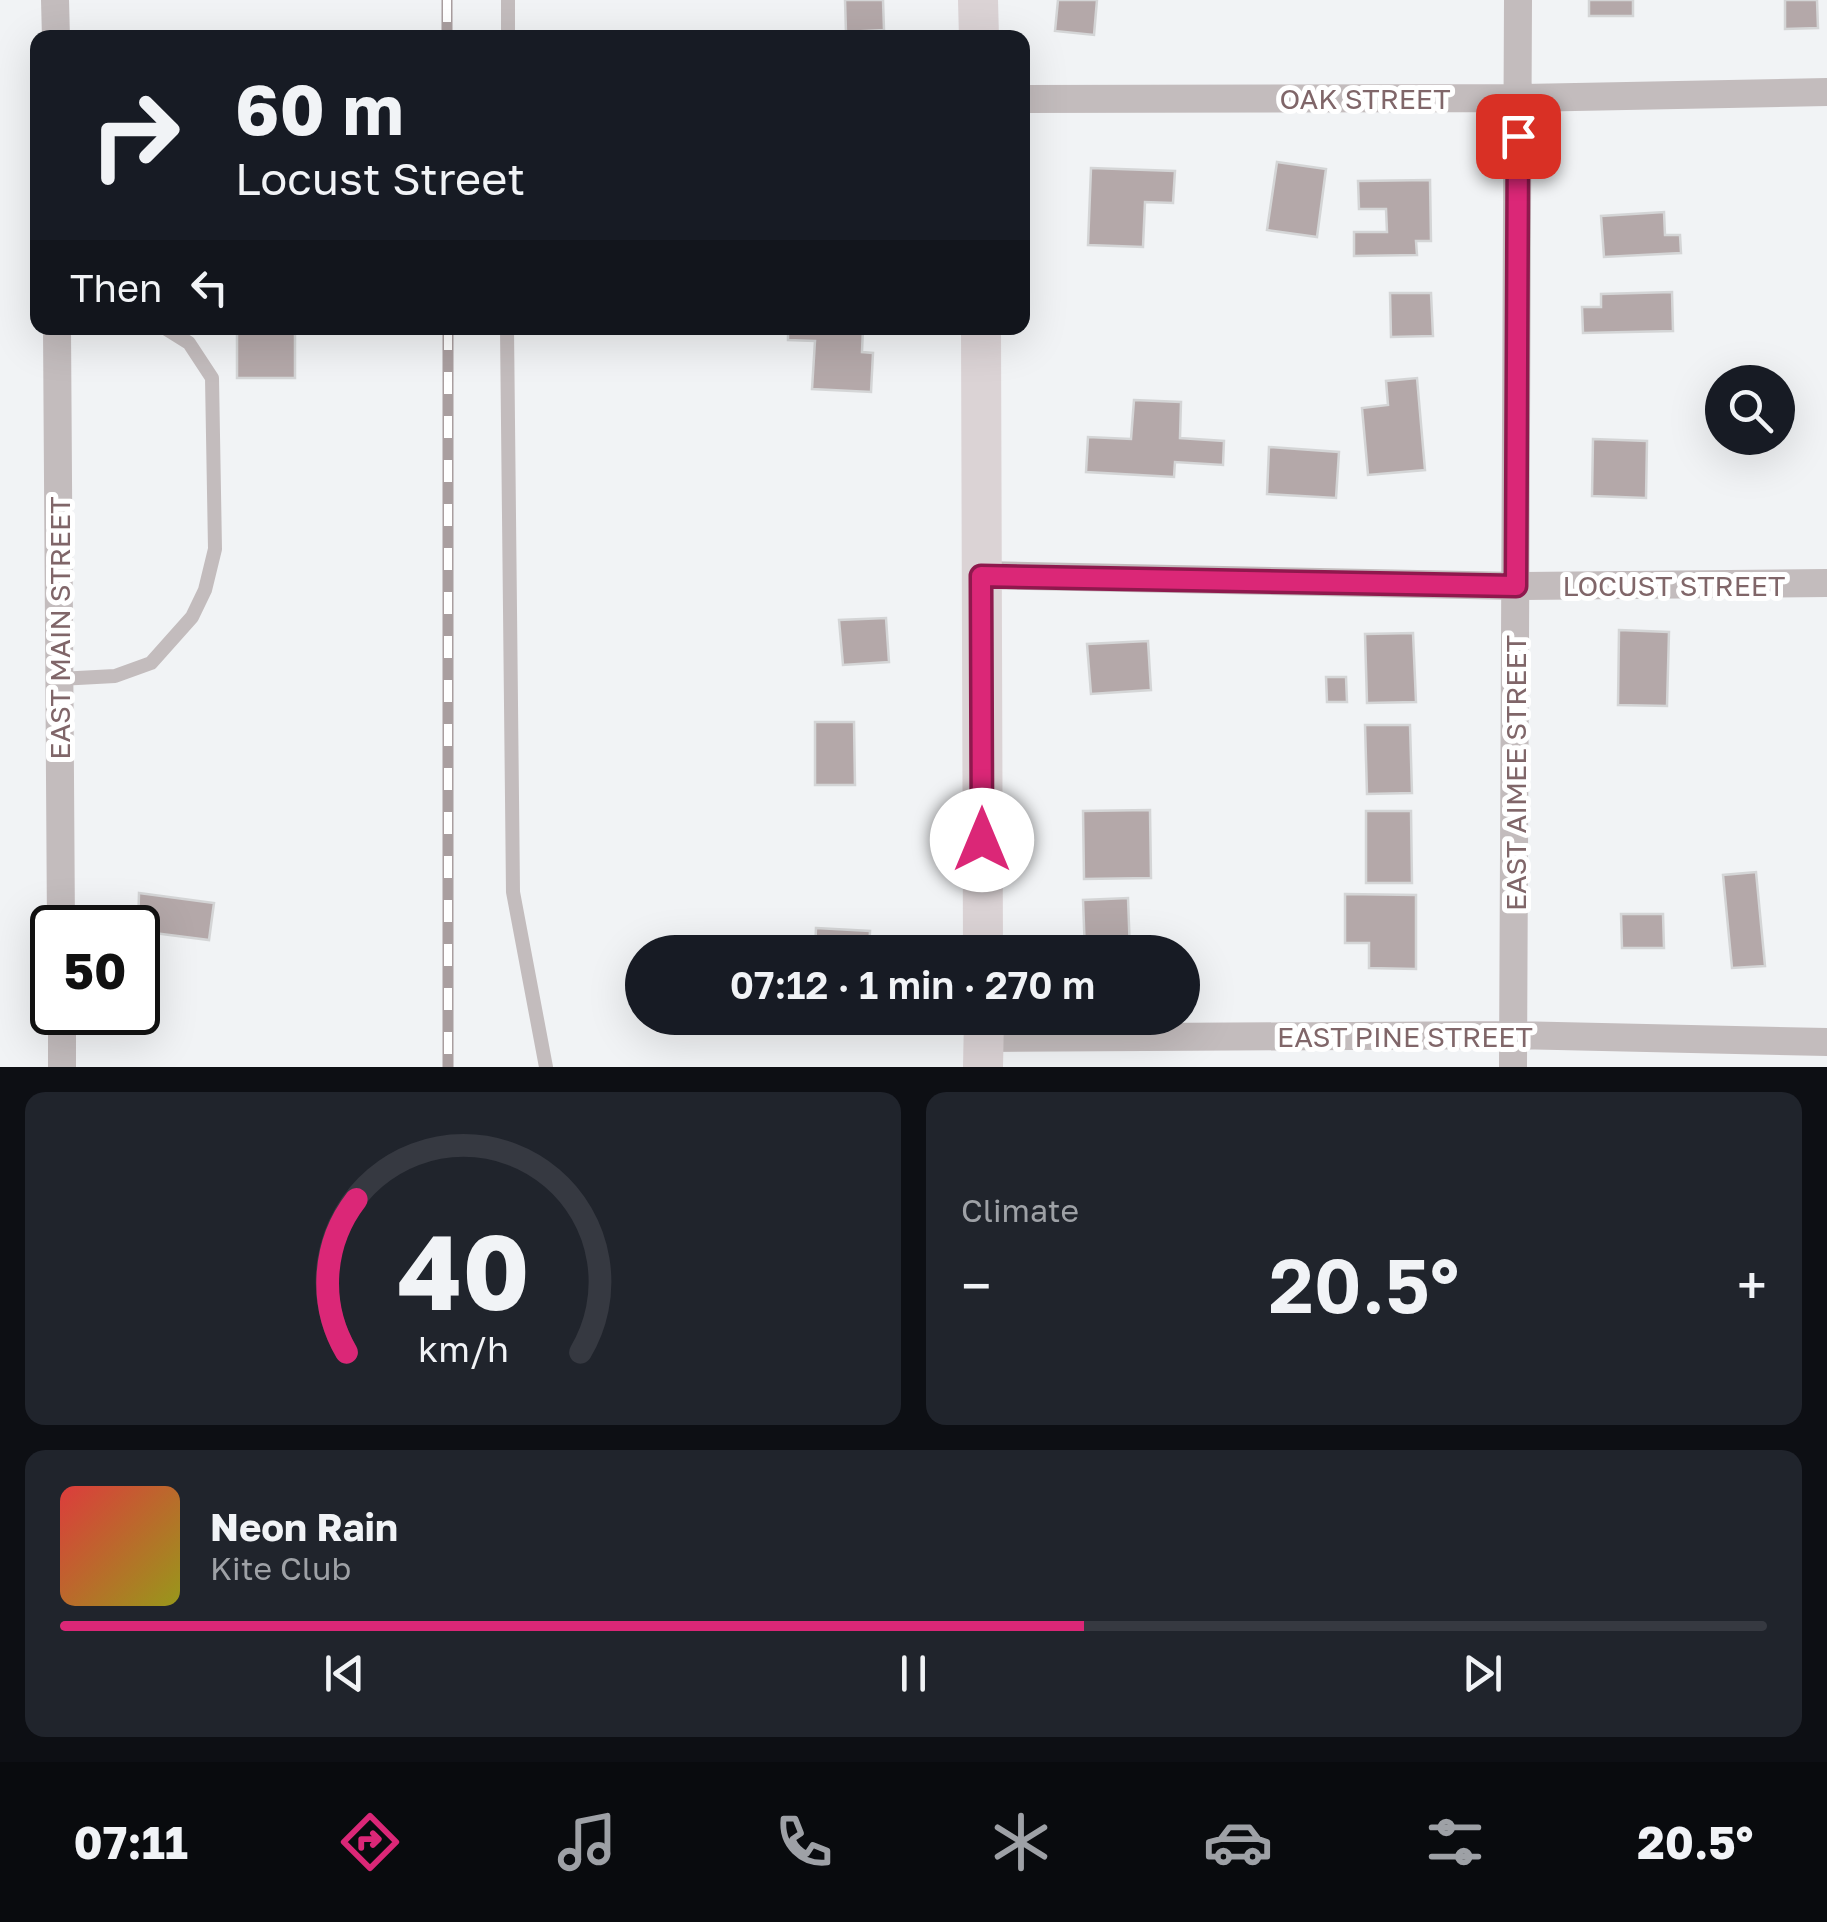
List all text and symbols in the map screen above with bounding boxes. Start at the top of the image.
text: 60 m [235,66,404,150]
icon: right [70,70,200,200]
street label: OAK STREET [1279,82,1451,115]
pin [1476,94,1561,179]
icon: arrive [1491,109,1546,164]
text: Locust Street [235,151,525,205]
icon: left [182,260,237,315]
text: Then [70,265,162,310]
map controls [1705,365,1795,455]
button: search [1705,365,1795,455]
street label: EAST MAIN STREET [43,496,76,760]
street label: LOCUST STREET [1563,569,1785,602]
street label: EAST AIMEE STREET [1499,635,1532,911]
position arrow [930,788,1034,892]
speed limit sign: 50 [30,905,160,1035]
text: 07:12 · 1 min · 270 m [730,962,1095,1007]
street label: EAST PINE STREET [1277,1020,1533,1053]
text: Climate [961,1191,1079,1229]
text: 40 [397,1208,529,1333]
text: 20.5° [1269,1239,1459,1330]
text: − [961,1252,991,1318]
text: + [1737,1252,1767,1318]
text: km/h [418,1327,508,1370]
text: Neon Rain [210,1504,398,1549]
text: Kite Club [210,1549,351,1587]
icon: previous [317,1646,372,1701]
icon: pause [886,1646,941,1701]
icon: next [1455,1646,1510,1701]
icon: directions [335,1807,405,1877]
icon: music [552,1807,622,1877]
icon: phone [769,1807,839,1877]
icon: climate [986,1807,1056,1877]
icon: car [1203,1807,1273,1877]
icon: filters [1420,1807,1490,1877]
text: 07:11 [74,1815,188,1869]
text: 20.5° [1637,1815,1753,1869]

